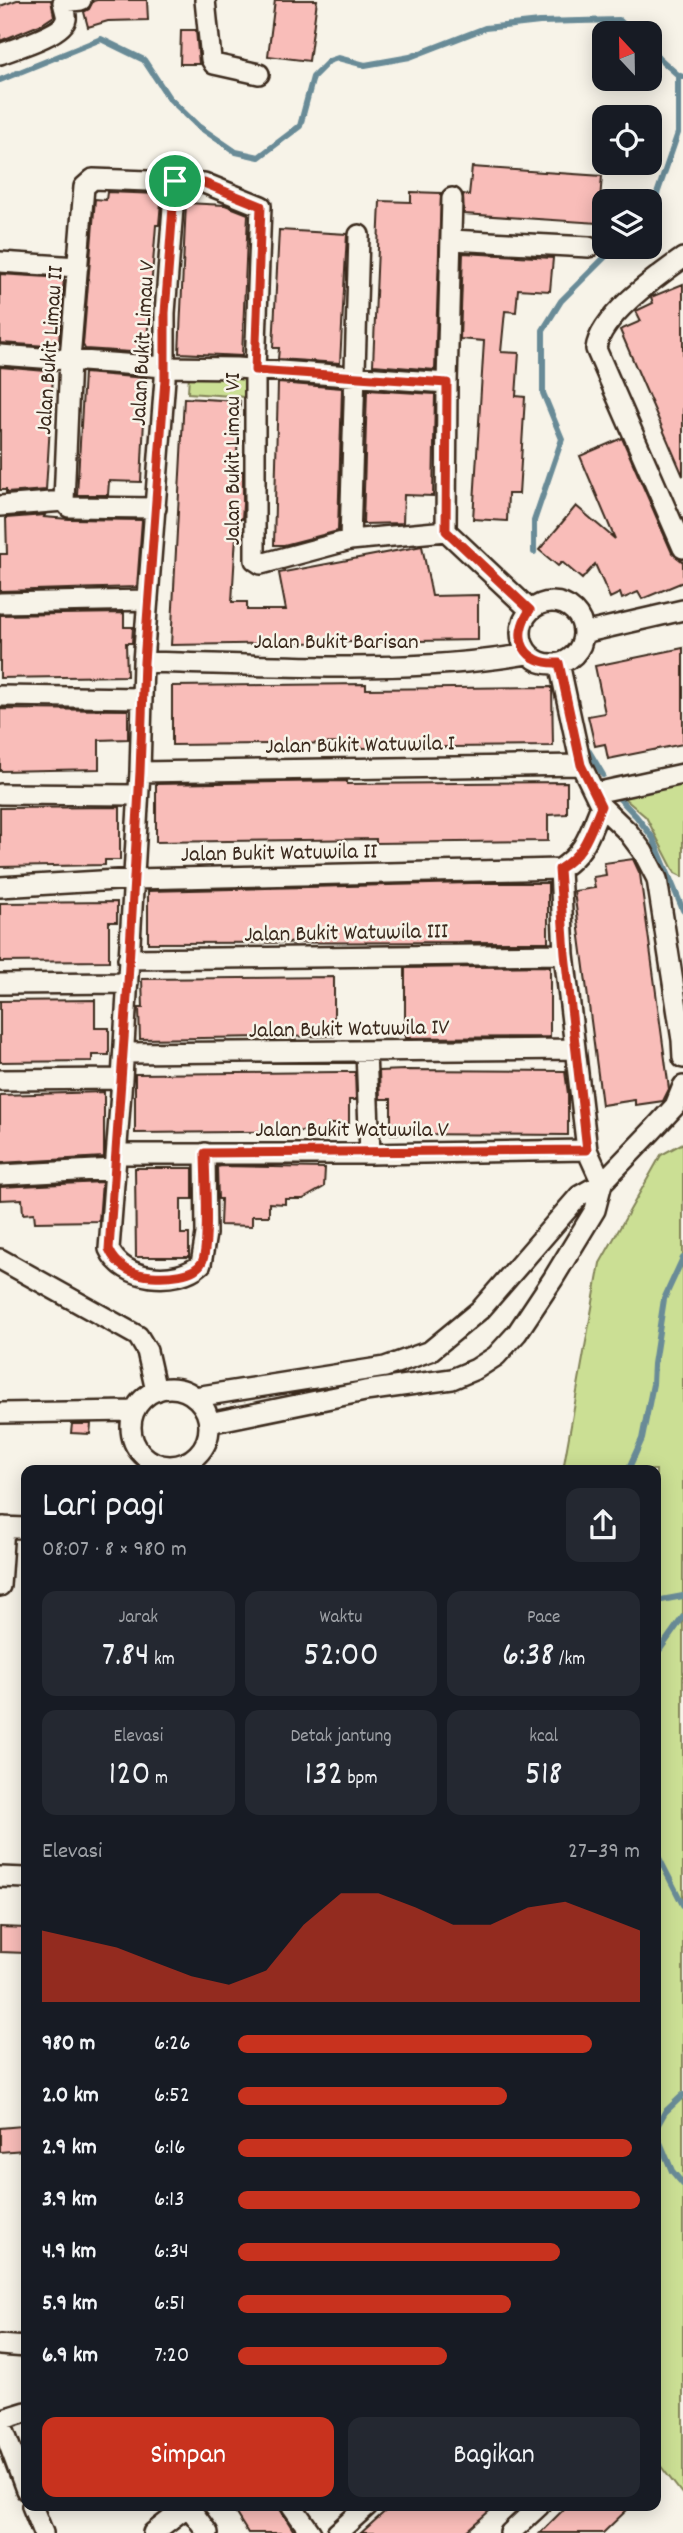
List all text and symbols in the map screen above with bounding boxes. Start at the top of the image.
north arrow [592,21,662,91]
map controls [592,21,662,259]
button: locate [592,105,662,175]
pin [145,151,205,211]
icon: arrive [156,162,194,200]
button: layers [592,189,662,259]
street label: Jalan Bukit Limau V [124,259,165,427]
street label: Jalan Bukit Limau II [29,265,74,436]
street label: Jalan Bukit Limau VI [218,372,251,546]
street label: Jalan Bukit Barisan [253,627,419,660]
street label: Jalan Bukit Watuwila I [265,728,455,765]
street label: Jalan Bukit Watuwila II [180,836,378,873]
street label: Jalan Bukit Watuwila III [244,916,448,953]
street label: Jalan Bukit Watuwila IV [248,1012,450,1049]
street label: Jalan Bukit Watuwila V [255,1115,449,1148]
text: Lari pagi [42,1480,164,1535]
button: share [566,1488,640,1562]
text: 08:07 · 8 × 980 m [42,1534,187,1567]
text: Jarak [119,1605,158,1632]
text: Waktu [320,1605,362,1632]
text: Pace [527,1605,560,1632]
text: 7.84 [102,1632,150,1682]
text: 52:00 [303,1632,379,1682]
text: 6:38 [502,1632,555,1682]
text: km [150,1647,175,1674]
text: /km [555,1647,585,1674]
text: Elevasi [113,1724,163,1751]
text: Detak jantung [290,1724,392,1751]
text: kcal [529,1724,558,1751]
text: 120 [109,1751,151,1801]
text: 132 [305,1751,343,1801]
text: 518 [525,1751,563,1801]
text: m [151,1766,168,1793]
text: bpm [343,1766,377,1793]
text: Elevasi [42,1836,102,1869]
text: 27–39 m [568,1836,640,1869]
text: 980 m [42,2028,95,2061]
text: 6:26 [154,2028,190,2061]
text: 2.0 km [42,2080,99,2113]
text: 6:52 [154,2080,190,2113]
text: 2.9 km [42,2132,97,2165]
text: 6:16 [154,2132,185,2165]
text: 3.9 km [42,2184,97,2217]
text: 6:13 [154,2184,184,2217]
text: 4.9 km [42,2236,96,2269]
text: 6:34 [154,2236,189,2269]
text: 5.9 km [42,2288,98,2321]
text: 6:51 [154,2288,185,2321]
text: 6.9 km [42,2340,98,2373]
text: 7:20 [154,2340,189,2373]
button: Simpan [42,2417,334,2497]
button: Bagikan [348,2417,640,2497]

